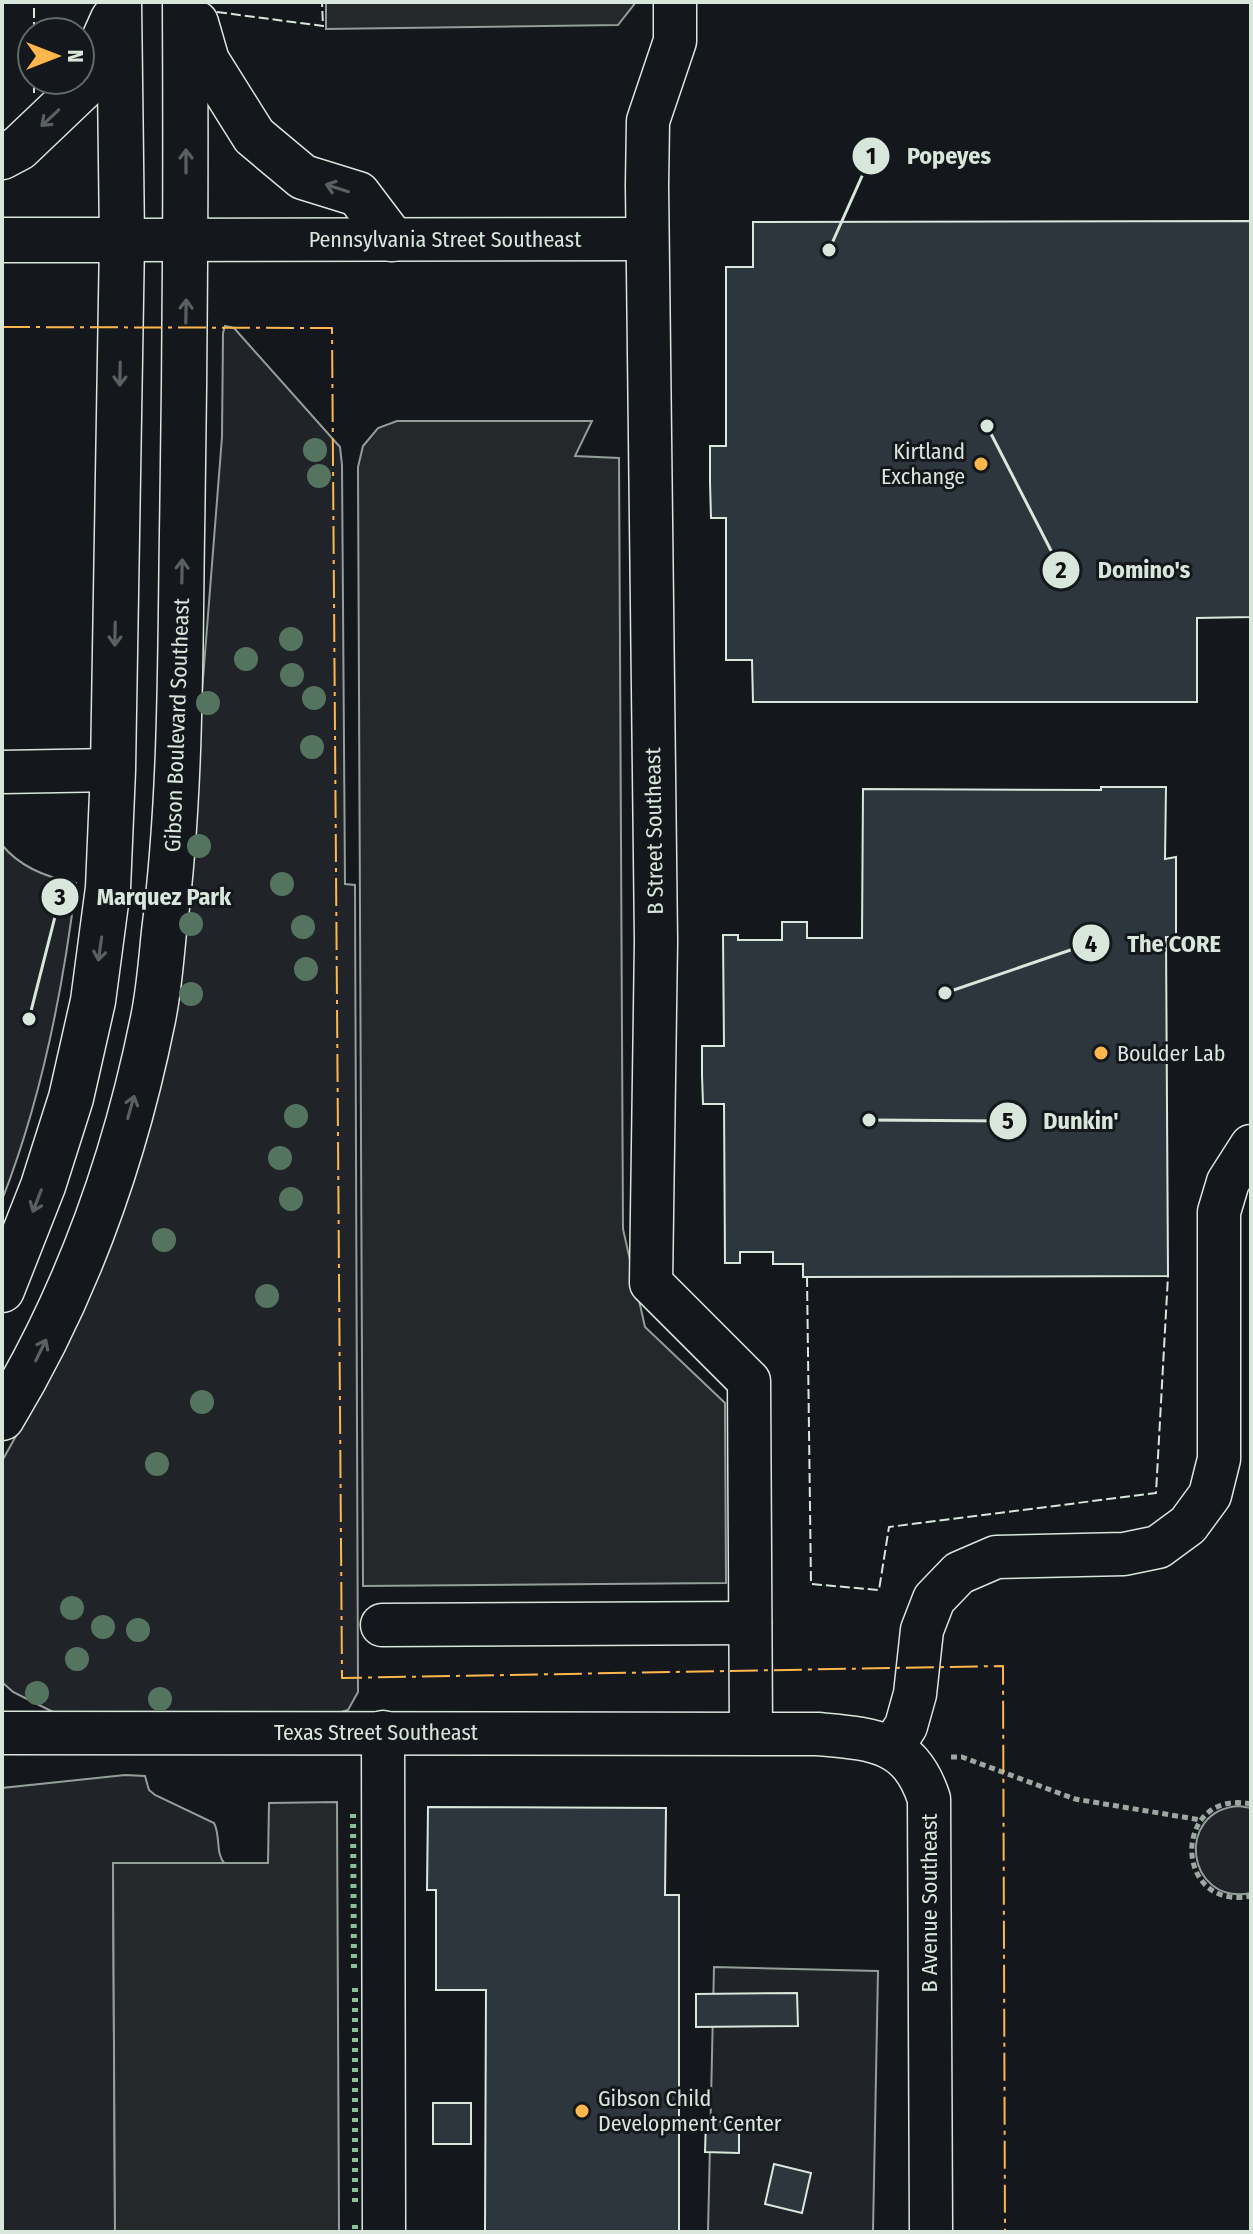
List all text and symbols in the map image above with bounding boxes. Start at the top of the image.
north arrow [16,16,96,96]
text: N [62,49,89,63]
one-way arrow [40,109,60,128]
callout: Popeyes [851,132,1007,180]
text: 1 [866,142,876,170]
text: Popeyes [907,142,992,170]
one-way arrow [178,148,194,175]
one-way arrow [325,179,350,194]
street label: Pennsylvania Street Southeast [309,226,582,253]
one-way arrow [178,298,193,325]
one-way arrow [112,360,127,387]
place label: Kirtland Exchange [881,438,965,490]
marker: Kirtland Exchange [972,455,990,473]
callout: Domino's [1041,546,1206,594]
text: 2 [1054,556,1067,584]
text: Domino's [1098,556,1191,584]
one-way arrow [174,558,190,585]
street label: Gibson Boulevard Southeast [159,597,195,852]
one-way arrow [108,620,123,647]
street label: B Street Southeast [639,746,669,915]
callout: Marquez Park [40,873,247,921]
text: 3 [53,883,66,911]
text: Marquez Park [97,883,232,911]
callout: The CORE [1071,919,1237,967]
text: 4 [1085,930,1097,958]
text: The CORE [1127,930,1221,958]
one-way arrow [92,936,107,962]
place label: Boulder Lab [1117,1040,1225,1067]
marker: Boulder Lab [1092,1044,1110,1062]
one-way arrow [124,1095,139,1121]
callout: Dunkin' [988,1097,1135,1145]
text: 5 [1002,1107,1014,1135]
text: Dunkin' [1043,1107,1119,1135]
one-way arrow [29,1188,43,1213]
one-way arrow [34,1339,49,1363]
street label: Texas Street Southeast [274,1719,479,1746]
street label: B Avenue Southeast [916,1813,943,1993]
place label: Gibson Child Development Center [598,2085,782,2137]
marker: Gibson Child Development Center [573,2102,591,2120]

